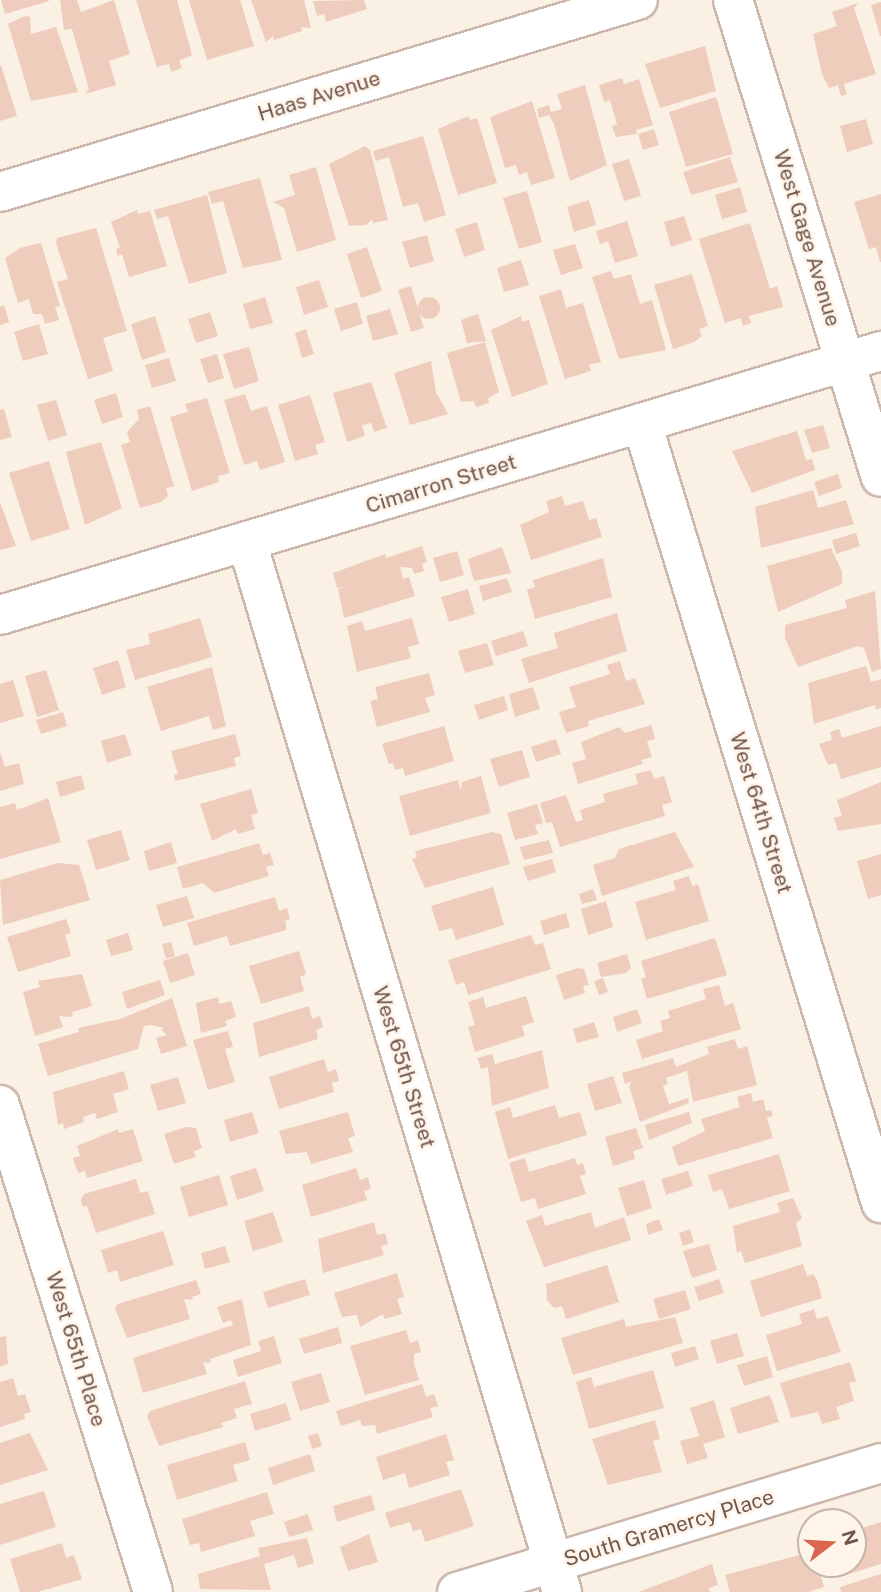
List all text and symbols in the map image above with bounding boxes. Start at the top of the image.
street label: Haas Avenue [255,65,383,127]
street label: West Gage Avenue [768,147,846,329]
street label: Cimarron Street [363,449,519,519]
street label: West 64th Street [724,729,798,897]
street label: West 65th Street [367,983,441,1151]
street label: West 65th Place [40,1268,112,1430]
street label: South Gramercy Place [561,1484,777,1572]
north arrow [797,1508,867,1578]
text: N [837,1527,863,1548]

